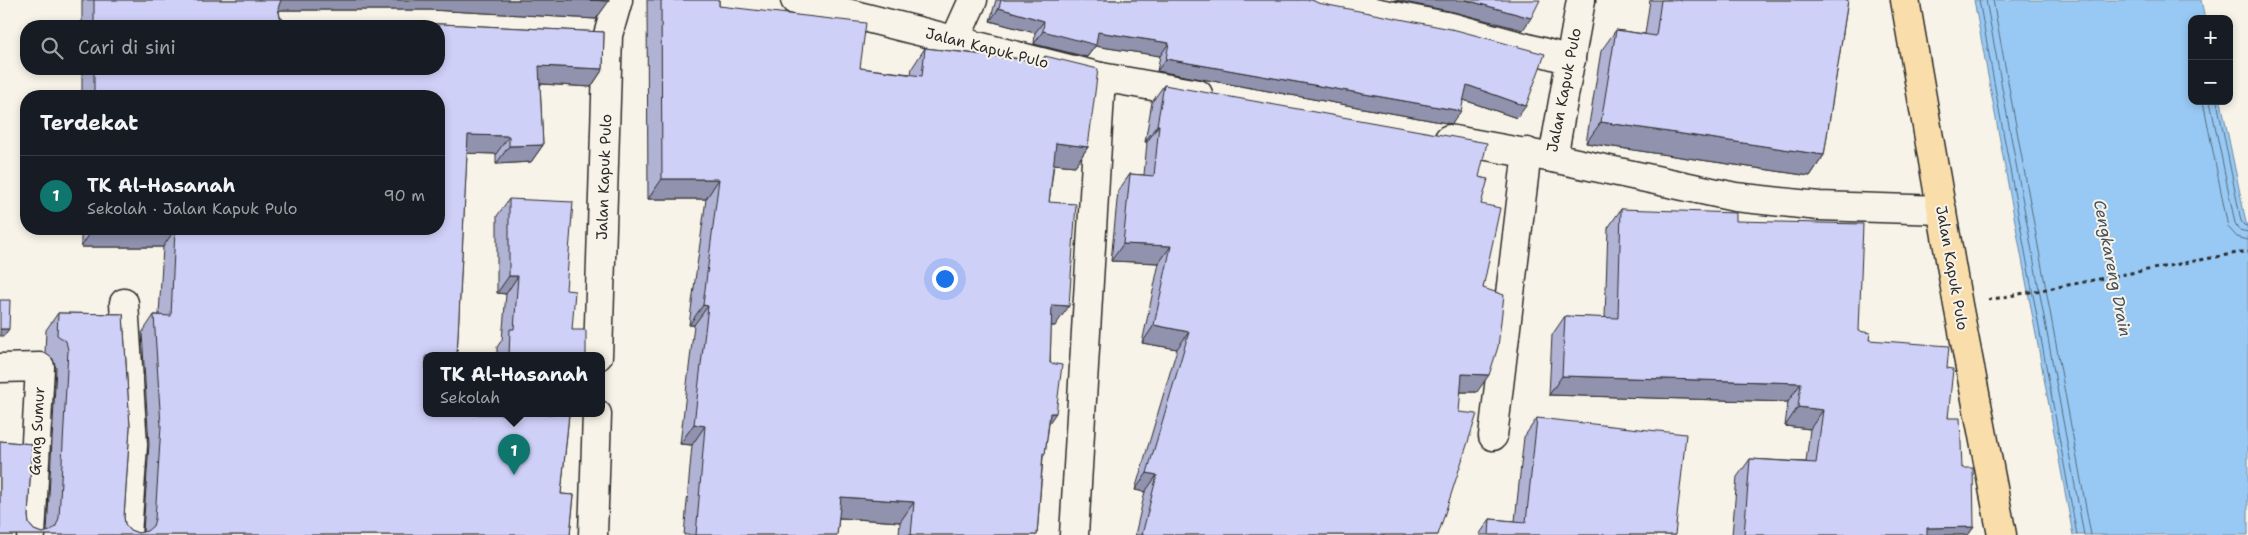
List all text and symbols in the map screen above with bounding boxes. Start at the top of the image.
map controls [2188,15,2233,105]
button: + [2188,15,2233,60]
search box [20,20,445,75]
street label: Jalan Kapuk Pulo [923,23,1051,73]
street label: Jalan Kapuk Pulo [1542,26,1586,154]
icon: search [38,34,66,62]
text: Cari di sini [78,35,176,60]
button: − [2188,60,2233,105]
text: Terdekat [40,109,138,137]
street label: Jalan Kapuk Pulo [592,114,616,240]
text: TK Al-Hasanah [87,173,235,198]
text: 1 [52,185,60,206]
text: 90 m [384,185,425,206]
text: Sekolah · Jalan Kapuk Pulo [87,198,297,219]
water label: Cengkareng Drain [2089,198,2136,338]
street label: Jalan Kapuk Pulo [1931,204,1973,332]
your location [932,266,958,292]
popup [423,352,605,417]
text: TK Al-Hasanah [440,362,588,387]
street label: Gang Sumur [25,386,49,476]
text: Sekolah [440,387,500,408]
pin: 1 [498,434,530,475]

